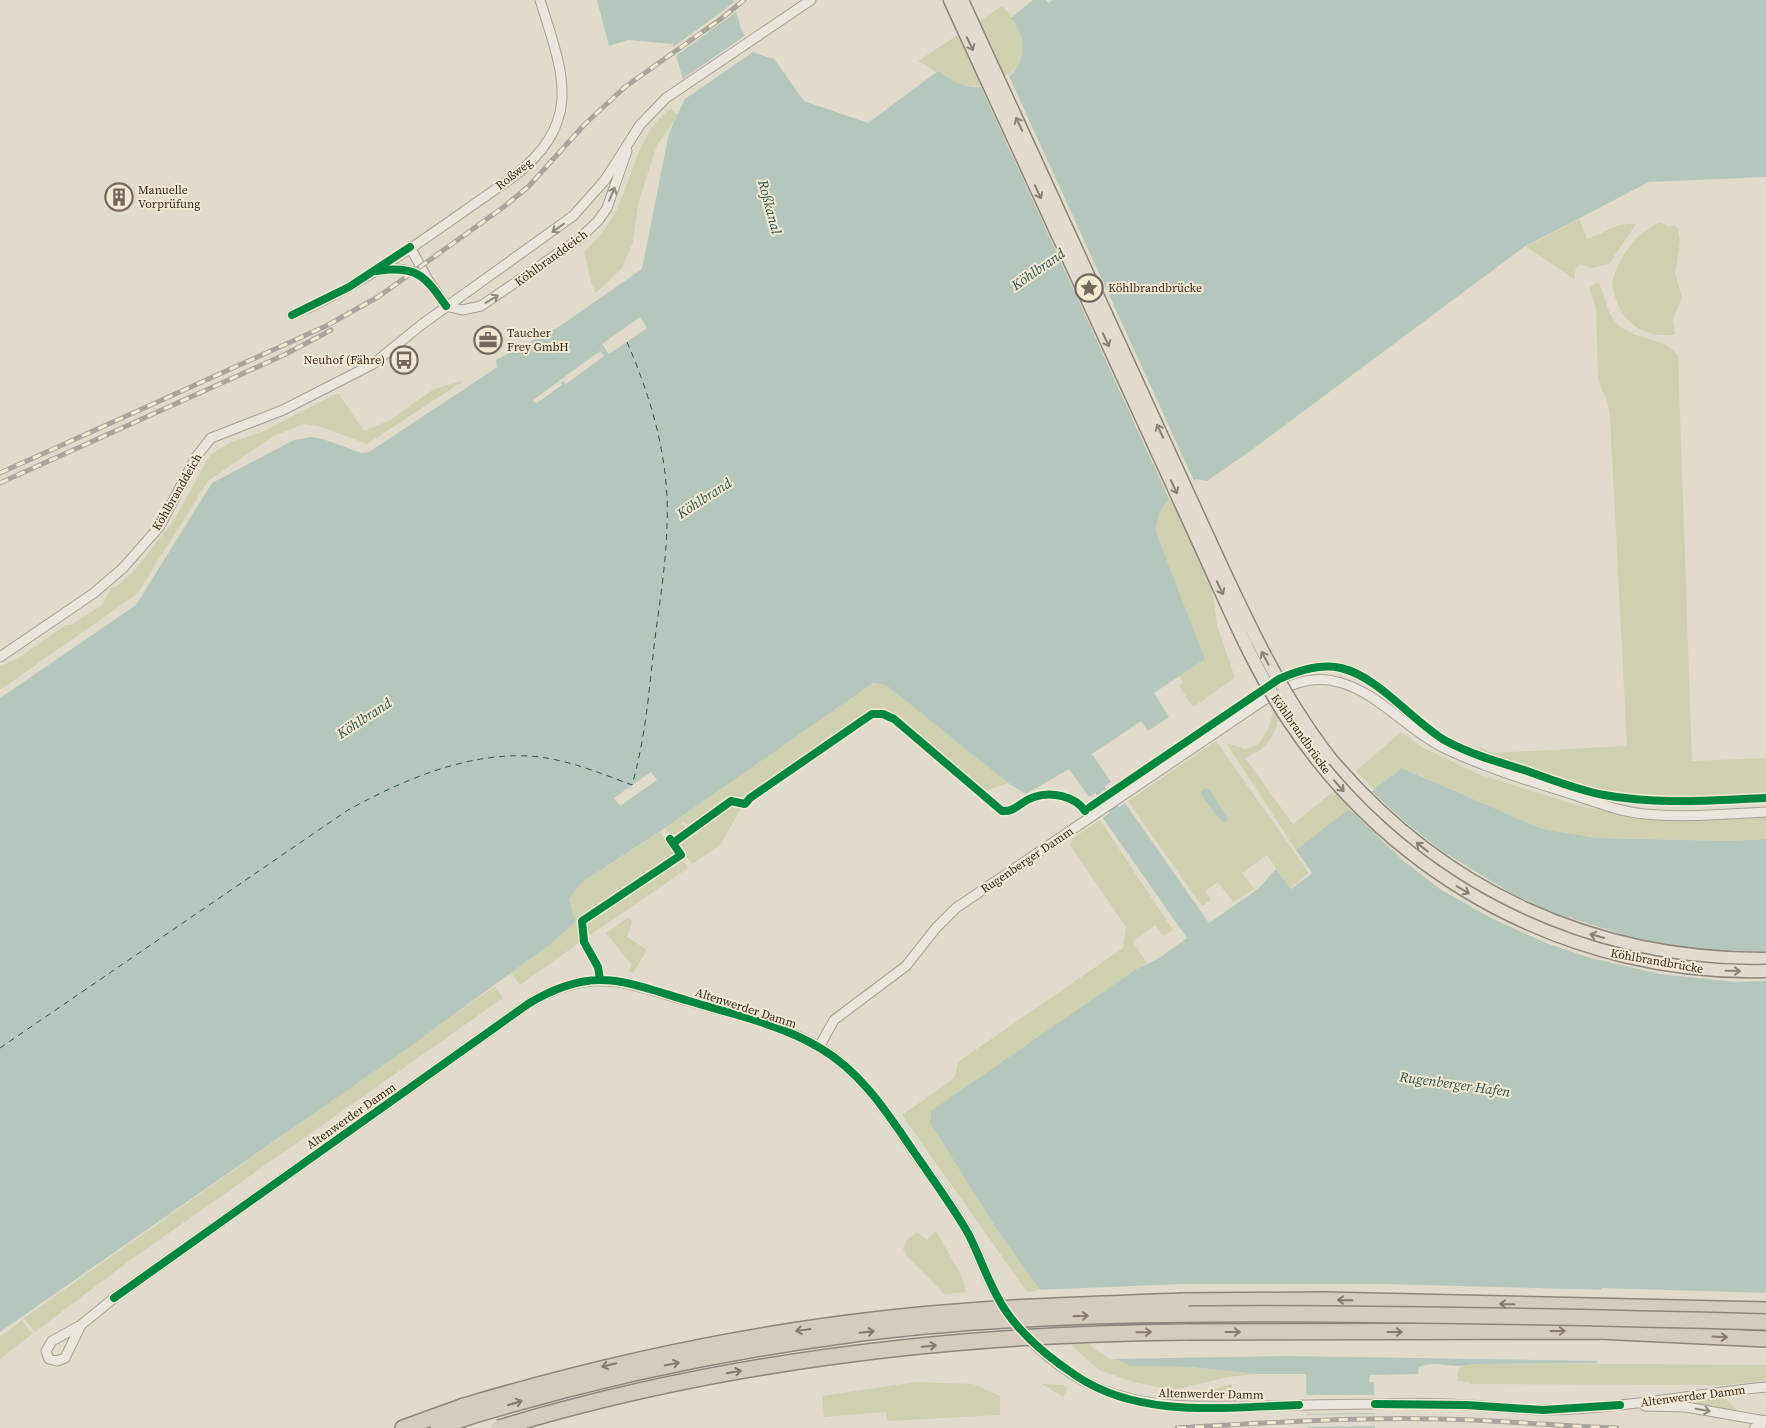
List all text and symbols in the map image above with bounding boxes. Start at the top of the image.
one-way arrow [966,36,975,51]
one-way arrow [1013,117,1023,132]
street label: Roßweg [492,155,536,193]
water label: Roßkanal [753,177,787,236]
building icon: Manuelle Vorprüfung [104,182,134,212]
place label: Manuelle Vorprüfung [138,182,201,212]
one-way arrow [1034,184,1043,199]
one-way arrow [608,187,618,202]
one-way arrow [551,223,565,233]
street label: Köhlbranddeich [511,226,591,290]
water label: Köhlbrand [1006,243,1070,295]
place icon: Köhlbrandbrücke [1074,273,1104,303]
place label: Köhlbrandbrücke [1108,280,1202,296]
one-way arrow [485,294,499,304]
office icon: Taucher Frey GmbH [473,325,503,355]
place label: Taucher Frey GmbH [507,325,569,355]
one-way arrow [1101,332,1111,347]
bus stop icon: Neuhof (Fähre) [389,345,419,375]
place label: Neuhof (Fähre) [303,352,385,368]
one-way arrow [1154,424,1164,439]
street label: Köhlbranddeich [148,451,206,533]
water label: Köhlbrand [672,472,736,524]
one-way arrow [1169,479,1179,494]
one-way arrow [1215,580,1225,595]
one-way arrow [1260,651,1269,666]
street label: Köhlbrandbrücke [1267,691,1335,777]
water label: Köhlbrand [332,692,396,744]
one-way arrow [1333,780,1345,793]
street label: Rugenberger Damm [978,823,1077,897]
one-way arrow [1415,842,1429,852]
one-way arrow [1455,886,1469,896]
one-way arrow [1589,931,1605,941]
street label: Köhlbrandbrücke [1609,945,1705,977]
one-way arrow [1724,967,1740,976]
street label: Altenwerder Damm [693,984,799,1032]
water label: Rugenberger Hafen [1397,1066,1512,1102]
street label: Altenwerder Damm [303,1079,399,1153]
one-way arrow [1337,1296,1353,1305]
one-way arrow [1500,1299,1516,1309]
one-way arrow [1073,1312,1089,1321]
one-way arrow [796,1325,812,1335]
one-way arrow [1136,1327,1152,1337]
one-way arrow [1224,1327,1240,1337]
one-way arrow [1386,1327,1403,1337]
one-way arrow [1549,1327,1565,1336]
one-way arrow [859,1328,875,1337]
one-way arrow [1712,1332,1728,1341]
one-way arrow [921,1341,937,1351]
one-way arrow [664,1359,680,1368]
one-way arrow [602,1361,618,1371]
one-way arrow [725,1367,741,1377]
street label: Altenwerder Damm [1640,1382,1747,1410]
street label: Altenwerder Damm [1158,1385,1264,1403]
one-way arrow [506,1398,522,1408]
one-way arrow [1695,1405,1711,1415]

